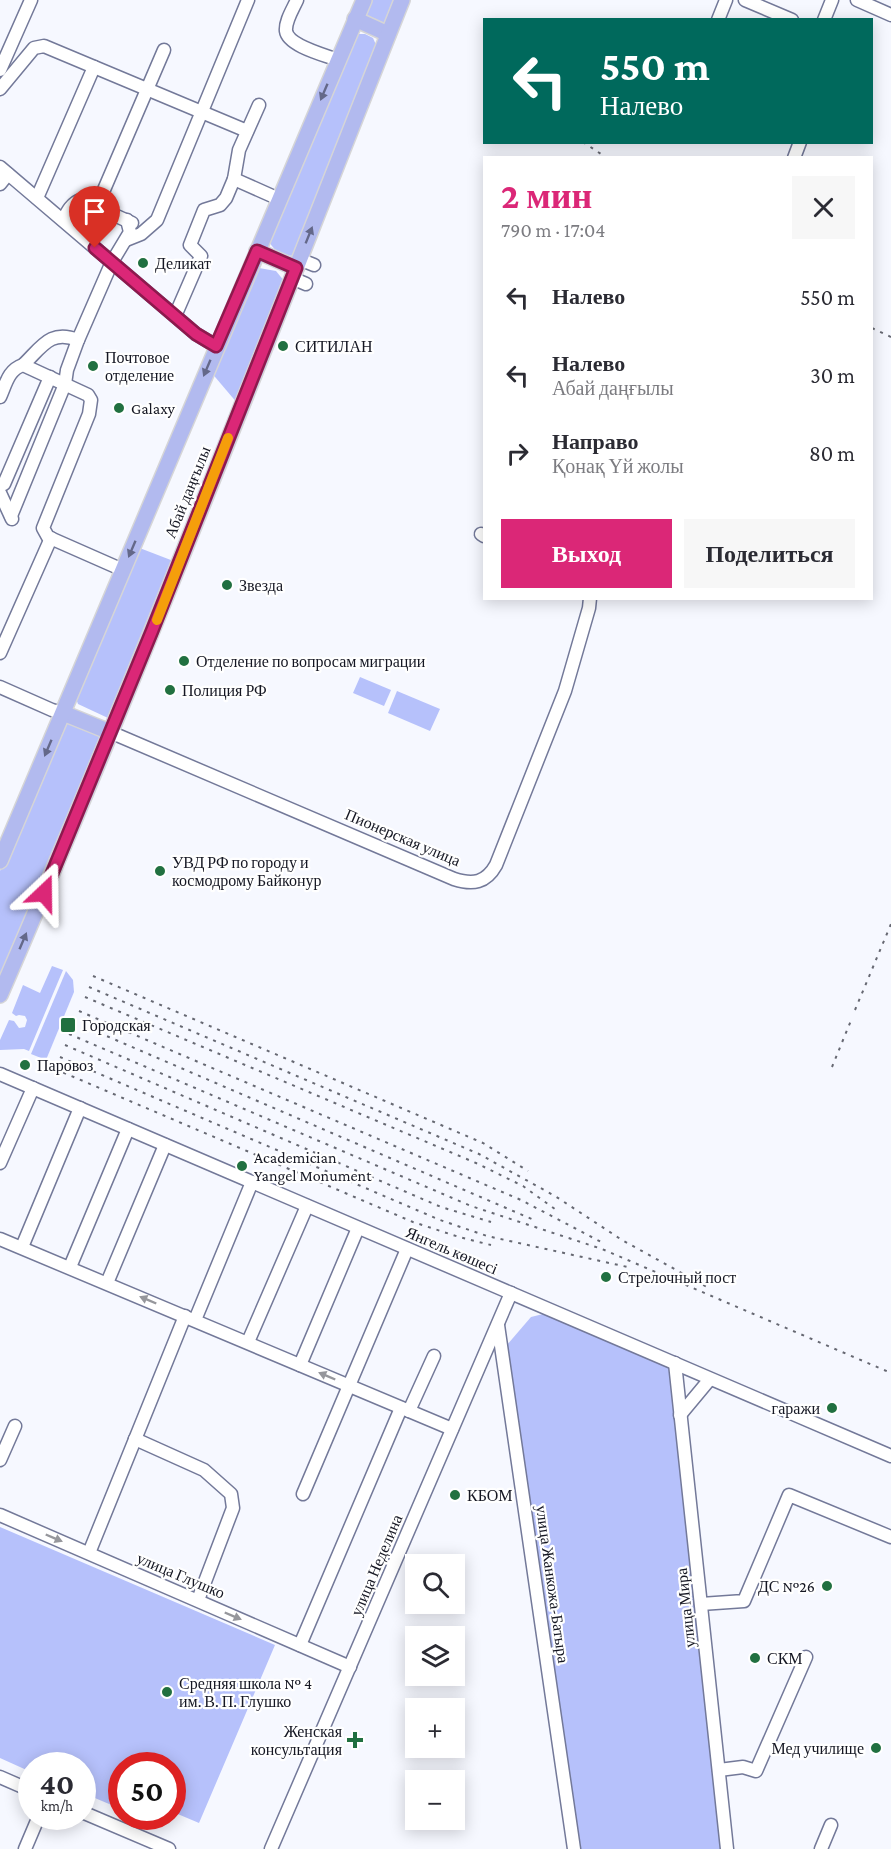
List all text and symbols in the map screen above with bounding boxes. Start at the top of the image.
icon: left [501,42,579,120]
text: 550 m [600,42,710,89]
one-way arrow [319,84,329,102]
text: Налево [600,91,683,121]
text: 2 мин [501,176,592,216]
button: close [792,176,855,239]
pin [69,186,120,248]
icon: arrive [78,195,111,228]
text: 790 m · 17:04 [501,219,605,241]
one-way arrow [305,226,314,244]
place label: Деликат [155,255,211,273]
marker: Деликат [136,256,150,270]
icon: left [501,281,534,314]
text: Налево [552,284,625,309]
text: 550 m [800,285,855,310]
place label: СИТИЛАН [295,338,373,355]
marker: СИТИЛАН [276,339,290,353]
place label: Почтовое отделение [105,349,174,385]
text: Налево [552,351,625,376]
marker: Почтовое отделение [86,359,100,373]
icon: left [501,359,534,392]
one-way arrow [202,360,211,377]
text: 30 m [810,363,855,388]
text: Абай даңғылы [552,377,674,399]
place label: Galaxy [131,400,175,418]
marker: Galaxy [112,401,126,415]
text: Направо [552,429,638,454]
icon: right [501,437,534,470]
text: 80 m [809,441,855,466]
street label: Абай даңғылы [161,444,215,541]
text: Қонақ Үй жолы [552,455,684,477]
button: Выход [501,519,672,588]
button: Поделиться [684,519,855,588]
one-way arrow [127,540,137,558]
place label: Звезда [239,577,283,595]
marker: Звезда [220,578,234,592]
place label: Отделение по вопросам миграции [196,653,426,671]
marker: Отделение по вопросам миграции [177,654,191,668]
place label: Полиция РФ [182,682,267,700]
marker: Полиция РФ [163,683,177,697]
one-way arrow [43,739,53,757]
street label: Пионерская улица [342,806,463,870]
place label: УВД РФ по городу и космодрому Байконур [172,854,321,890]
position arrow [12,861,76,925]
marker: УВД РФ по городу и космодрому Байконур [153,864,167,878]
one-way arrow [18,932,28,950]
marker: Городская [59,1016,77,1034]
place label: Городская [82,1017,151,1035]
place label: Паровоз [37,1057,93,1075]
marker: Паровоз [18,1058,32,1072]
place label: Academician Yangel Monument [254,1149,372,1185]
marker: Academician Yangel Monument [235,1159,249,1173]
street label: Янгель көшесі [403,1223,501,1278]
place label: Стрелочный пост [618,1269,736,1287]
marker: Стрелочный пост [599,1270,613,1284]
one-way arrow [138,1295,156,1305]
one-way arrow [318,1371,336,1381]
place label: гаражи [772,1400,820,1418]
marker: гаражи [825,1401,839,1415]
place label: КБОМ [467,1487,513,1504]
marker: КБОМ [448,1488,462,1502]
street label: улица Жанкожа-Батыра [532,1504,572,1664]
street label: улица Неделина [347,1512,406,1619]
one-way arrow [45,1534,62,1543]
street label: улица Глушко [134,1549,227,1603]
map controls [405,1554,465,1830]
button: search [405,1554,465,1614]
street label: улица Мира [673,1567,699,1649]
place label: ДС №26 [758,1578,815,1596]
marker: ДС №26 [820,1579,834,1593]
one-way arrow [224,1611,241,1620]
button: layers [405,1626,465,1686]
place label: СКМ [767,1650,803,1667]
marker: СКМ [748,1651,762,1665]
place label: Средняя школа № 4 им. В. П. Глушко [179,1675,312,1711]
marker: Средняя школа № 4 им. В. П. Глушко [160,1685,174,1699]
button: + [405,1698,465,1758]
place label: Женская консультация [251,1723,343,1759]
marker: Женская консультация [346,1731,364,1749]
place label: Мед училище [771,1740,864,1758]
marker: Мед училище [869,1741,883,1755]
speed limit sign: 50 [108,1752,186,1830]
text: 40 [40,1767,74,1800]
button: − [405,1770,465,1830]
text: km/h [41,1798,73,1814]

